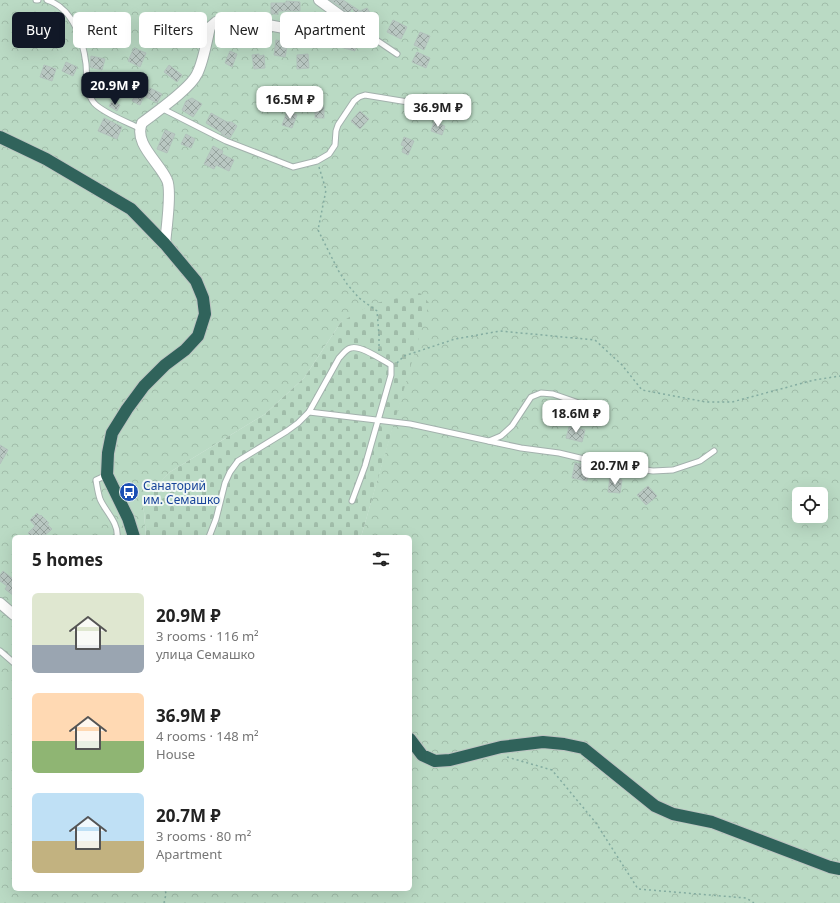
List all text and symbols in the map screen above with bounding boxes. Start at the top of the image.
chip: Buy [12,12,65,48]
chip: Rent [73,12,131,48]
chip: Filters [139,12,207,48]
chip: New [215,12,272,48]
chip: Apartment [280,12,379,48]
pin: 20.9M ₽ [78,72,152,106]
text: 20.9M ₽ [90,76,140,94]
pin: 16.5M ₽ [253,86,327,120]
text: 16.5M ₽ [265,90,315,108]
pin: 36.9M ₽ [401,94,475,128]
text: 36.9M ₽ [413,98,463,116]
pin: 18.6M ₽ [539,400,613,434]
text: 18.6M ₽ [551,404,601,422]
pin: 20.7M ₽ [578,452,652,486]
text: 20.7M ₽ [590,456,640,474]
place label: Санаторий им. Семашко [143,477,220,508]
bus stop icon: Санаторий им. Семашко [118,481,140,503]
map controls [792,487,828,523]
button: locate [792,487,828,523]
text: 5 homes [32,548,103,571]
icon: filters [370,548,392,570]
text: 20.9M ₽ [156,604,221,627]
icon: home [64,609,112,657]
text: 3 rooms · 116 m² [156,627,259,645]
text: улица Семашко [156,645,255,663]
text: 36.9M ₽ [156,704,221,727]
icon: home [64,709,112,757]
text: 4 rooms · 148 m² [156,727,259,745]
text: House [156,745,195,763]
text: 20.7M ₽ [156,804,221,827]
icon: home [64,809,112,857]
text: 3 rooms · 80 m² [156,827,251,845]
text: Apartment [156,845,222,863]

